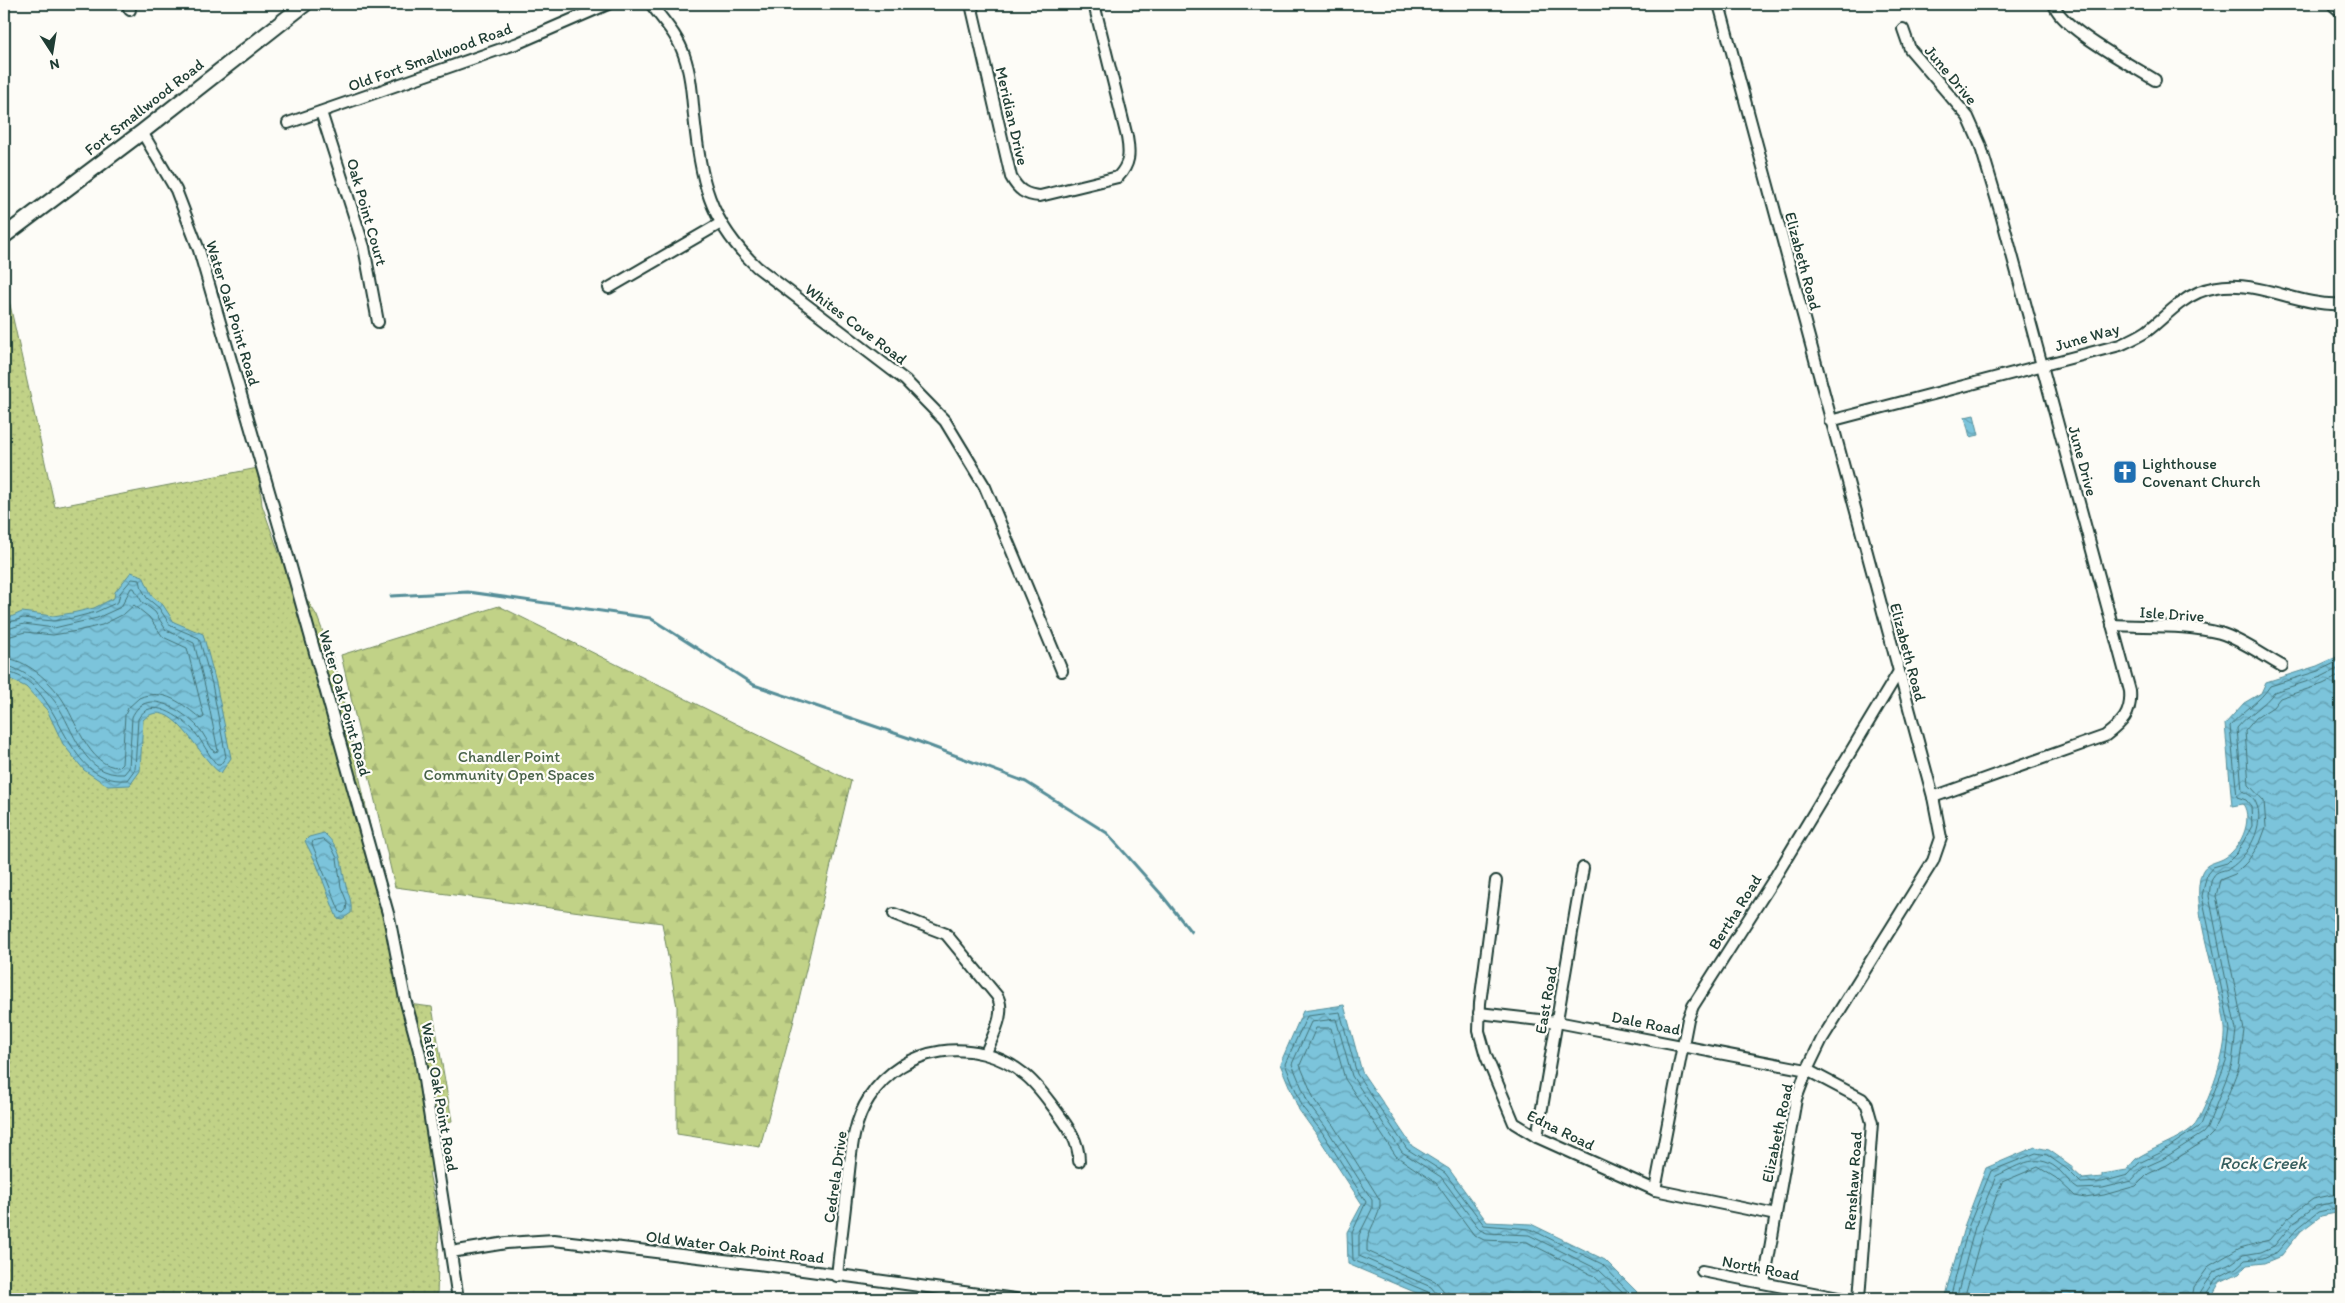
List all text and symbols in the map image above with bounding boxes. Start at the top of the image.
street label: Old Fort Smallwood Road [345,18,515,96]
north arrow [28,28,78,78]
street label: June Drive [1921,41,1981,109]
street label: Fort Smallwood Road [81,54,208,159]
text: N [48,55,61,74]
street label: Meridian Drive [991,65,1033,167]
street label: Oak Point Court [343,156,391,268]
street label: Elizabeth Road [1781,210,1825,312]
street label: Water Oak Point Road [202,238,264,388]
street label: Whites Cove Road [801,279,911,369]
street label: June Way [2053,319,2122,355]
street label: June Drive [2064,424,2102,498]
place label: Lighthouse Covenant Church [2142,454,2260,491]
church icon: Lighthouse Covenant Church [2112,459,2138,485]
street label: Elizabeth Road [1886,601,1930,703]
street label: Isle Drive [2139,602,2205,626]
street label: Water Oak Point Road [315,628,375,778]
park label: Chandler Point Community Open Spaces [423,747,595,784]
street label: Bertha Road [1704,871,1766,953]
street label: East Road [1531,964,1561,1035]
street label: Dale Road [1610,1007,1682,1039]
street label: Water Oak Point Road [418,1021,463,1173]
street label: Elizabeth Road [1757,1081,1797,1184]
street label: Edna Road [1524,1105,1598,1155]
street label: Cedrela Drive [819,1130,851,1224]
street label: Renshaw Road [1840,1131,1866,1231]
water label: Rock Creek [2220,1152,2308,1174]
street label: Old Water Oak Point Road [645,1227,826,1267]
street label: North Road [1721,1251,1802,1285]

